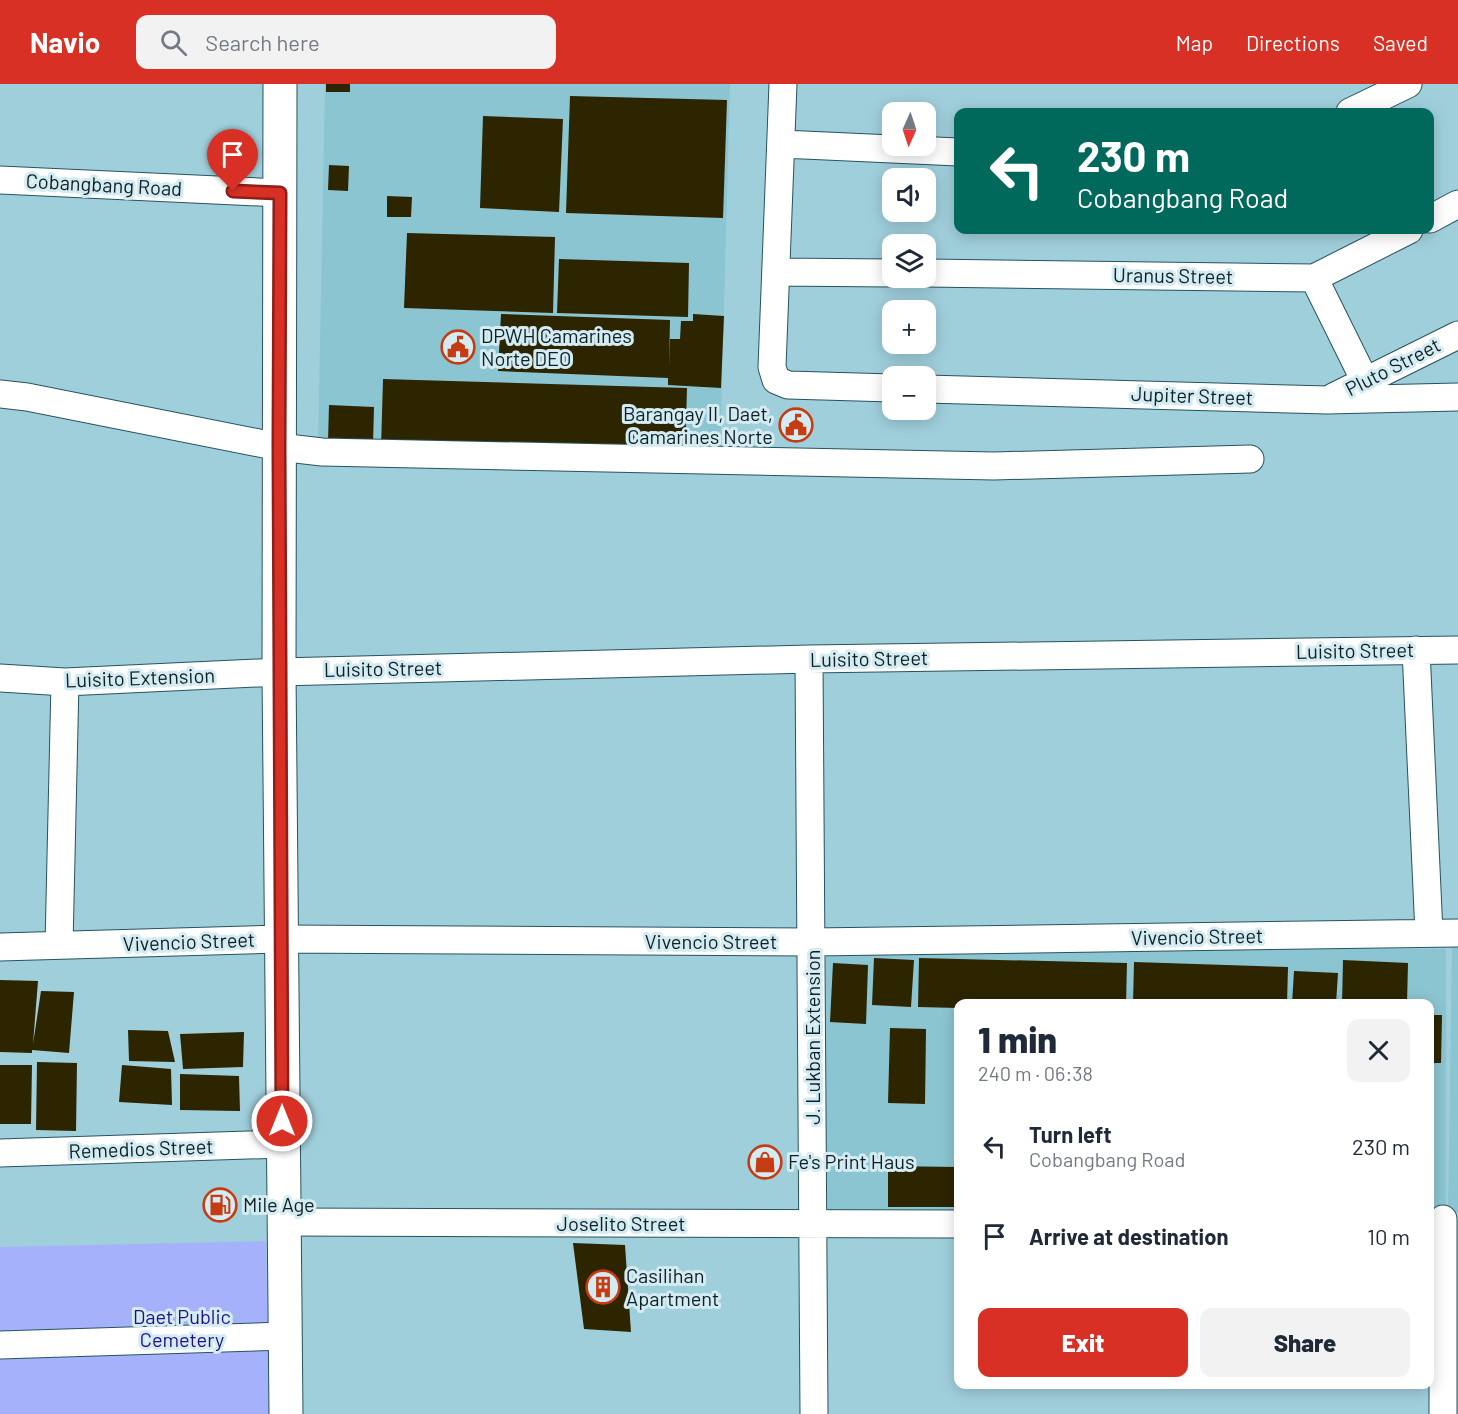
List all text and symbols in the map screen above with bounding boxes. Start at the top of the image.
search box [136,15,556,69]
text: Navio [30,25,100,59]
icon: search [157,26,190,59]
text: Search here [205,29,320,55]
text: Map [1176,30,1213,55]
text: Directions [1246,30,1340,55]
text: Saved [1373,30,1428,55]
north arrow [882,102,936,156]
map controls [882,102,936,420]
pin [207,129,258,191]
text: 230 m [1077,130,1190,180]
icon: left [978,132,1056,210]
icon: arrive [216,138,249,171]
street label: Cobangbang Road [25,168,183,200]
button: sound [882,168,936,222]
text: Cobangbang Road [1077,181,1288,213]
button: layers [882,234,936,288]
street label: Uranus Street [1113,262,1233,288]
button: + [882,300,936,354]
place label: DPWH Camarines Norte DEO [481,323,632,370]
public building icon: DPWH Camarines Norte DEO [440,329,476,365]
street label: Pluto Street [1341,332,1444,400]
button: − [882,366,936,420]
street label: Jupiter Street [1131,381,1253,409]
place label: Barangay II, Daet, Camarines Norte [623,401,773,448]
public building icon: Barangay II, Daet, Camarines Norte [778,407,814,443]
street label: Luisito Street [1296,637,1414,663]
street label: Luisito Street [810,645,928,671]
street label: Luisito Street [324,655,442,681]
street label: Luisito Extension [64,662,215,692]
street label: Vivencio Street [1131,923,1263,949]
street label: Vivencio Street [122,927,256,955]
street label: Vivencio Street [645,929,777,953]
street label: J. Lukban Extension [800,949,824,1125]
text: 1 min [978,1017,1057,1060]
button: close [1347,1019,1410,1082]
text: 240 m · 06:38 [978,1061,1093,1085]
position arrow [250,1089,314,1153]
text: Turn left [1029,1121,1112,1147]
icon: left [978,1130,1011,1163]
street label: Remedios Street [68,1133,214,1163]
text: 230 m [1352,1133,1410,1159]
shop icon: Fe's Print Haus [747,1144,783,1180]
text: Cobangbang Road [1029,1147,1185,1171]
place label: Fe's Print Haus [788,1149,915,1173]
fuel station icon: Mile Age [202,1187,238,1223]
place label: Mile Age [243,1192,315,1216]
street label: Joselito Street [557,1211,685,1235]
icon: arrive [978,1220,1011,1253]
text: Arrive at destination [1029,1223,1228,1249]
text: 10 m [1367,1223,1410,1249]
place label: Casilihan Apartment [626,1263,719,1310]
building icon: Casilihan Apartment [585,1269,621,1305]
park label: Daet Public Cemetery [133,1304,231,1351]
button: Exit [978,1308,1188,1377]
button: Share [1200,1308,1410,1377]

